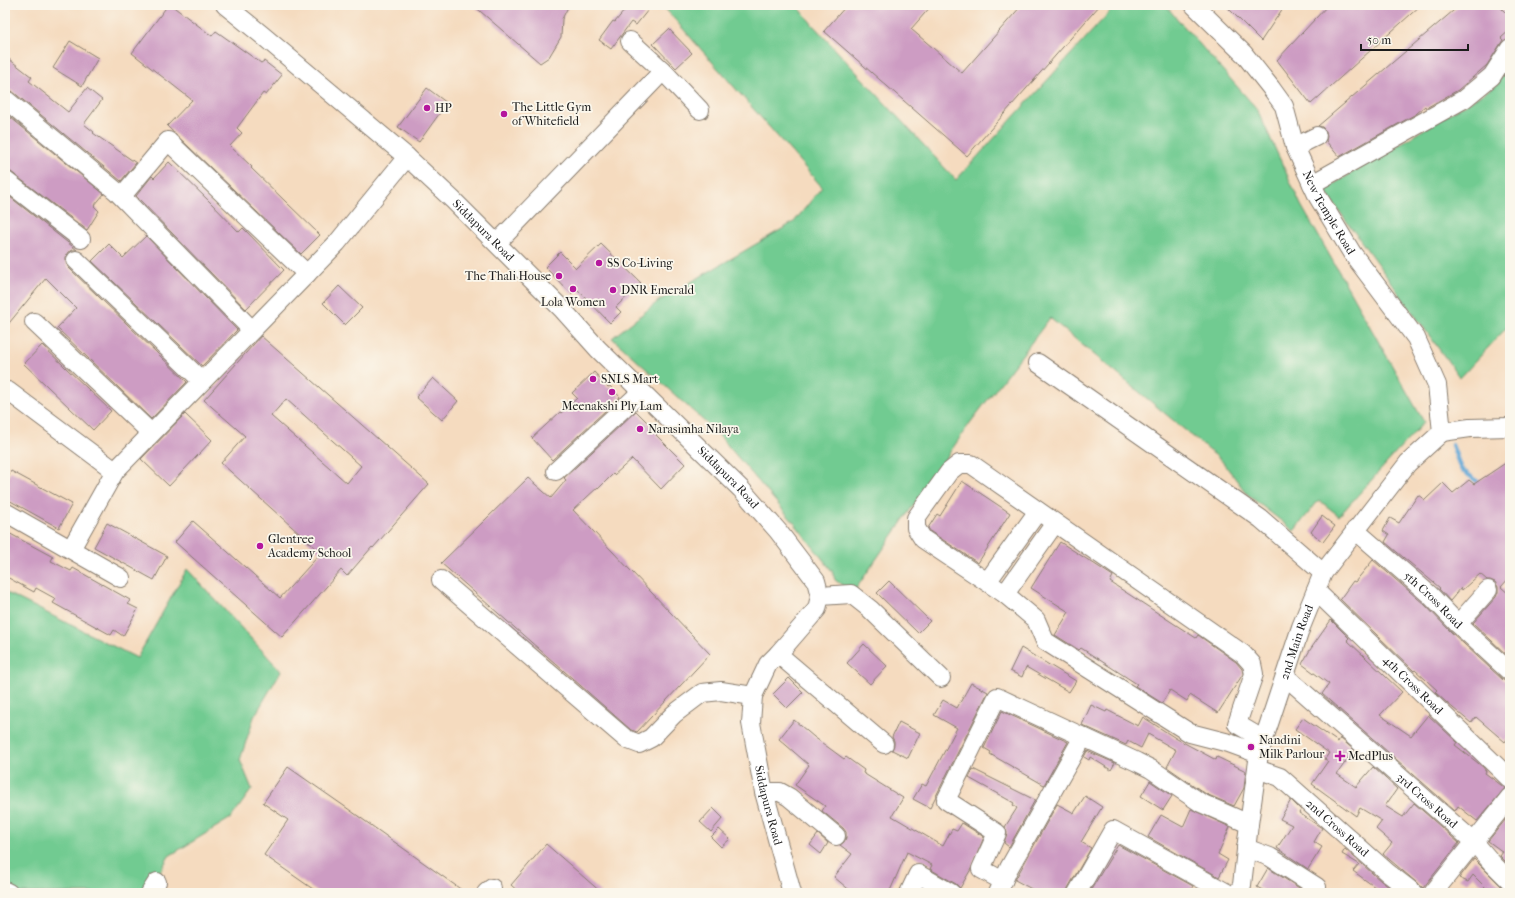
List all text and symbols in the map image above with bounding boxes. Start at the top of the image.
scale bar [1361,26,1468,52]
text: 50 m [1367,33,1391,47]
place label: The Little Gym of Whitefield [512,100,591,128]
place label: HP [435,101,452,115]
marker: HP [422,103,432,113]
marker: The Little Gym of Whitefield [499,109,509,119]
street label: New Temple Road [1300,168,1358,257]
street label: Siddapura Road [450,197,517,264]
place label: SS Co-Living [607,256,673,270]
marker: SS Co-Living [594,258,604,268]
place label: The Thali House [465,269,551,283]
marker: The Thali House [554,271,564,281]
place label: DNR Emerald [621,283,694,297]
marker: Lola Women [568,284,578,294]
marker: DNR Emerald [608,285,618,295]
place label: Lola Women [541,295,605,309]
place label: SNLS Mart [601,372,659,386]
marker: SNLS Mart [588,374,598,384]
marker: Meenakshi Ply Lam [607,387,617,397]
place label: Meenakshi Ply Lam [562,399,662,413]
place label: Narasimha Nilaya [648,422,739,436]
marker: Narasimha Nilaya [635,424,645,434]
street label: Siddapura Road [695,443,762,512]
place label: Glentree Academy School [267,532,352,560]
marker: Glentree Academy School [255,541,265,551]
street label: 5th Cross Road [1401,569,1466,632]
street label: 2nd Main Road [1277,602,1317,682]
street label: 4th Cross Road [1380,653,1446,717]
place label: Nandini Milk Parlour [1259,733,1325,761]
marker: Nandini Milk Parlour [1246,742,1256,752]
place label: MedPlus [1348,749,1394,763]
marker: MedPlus [1335,751,1345,761]
street label: Siddapura Road [752,764,785,847]
street label: 3rd Cross Road [1394,770,1461,831]
street label: 2nd Cross Road [1303,796,1372,860]

